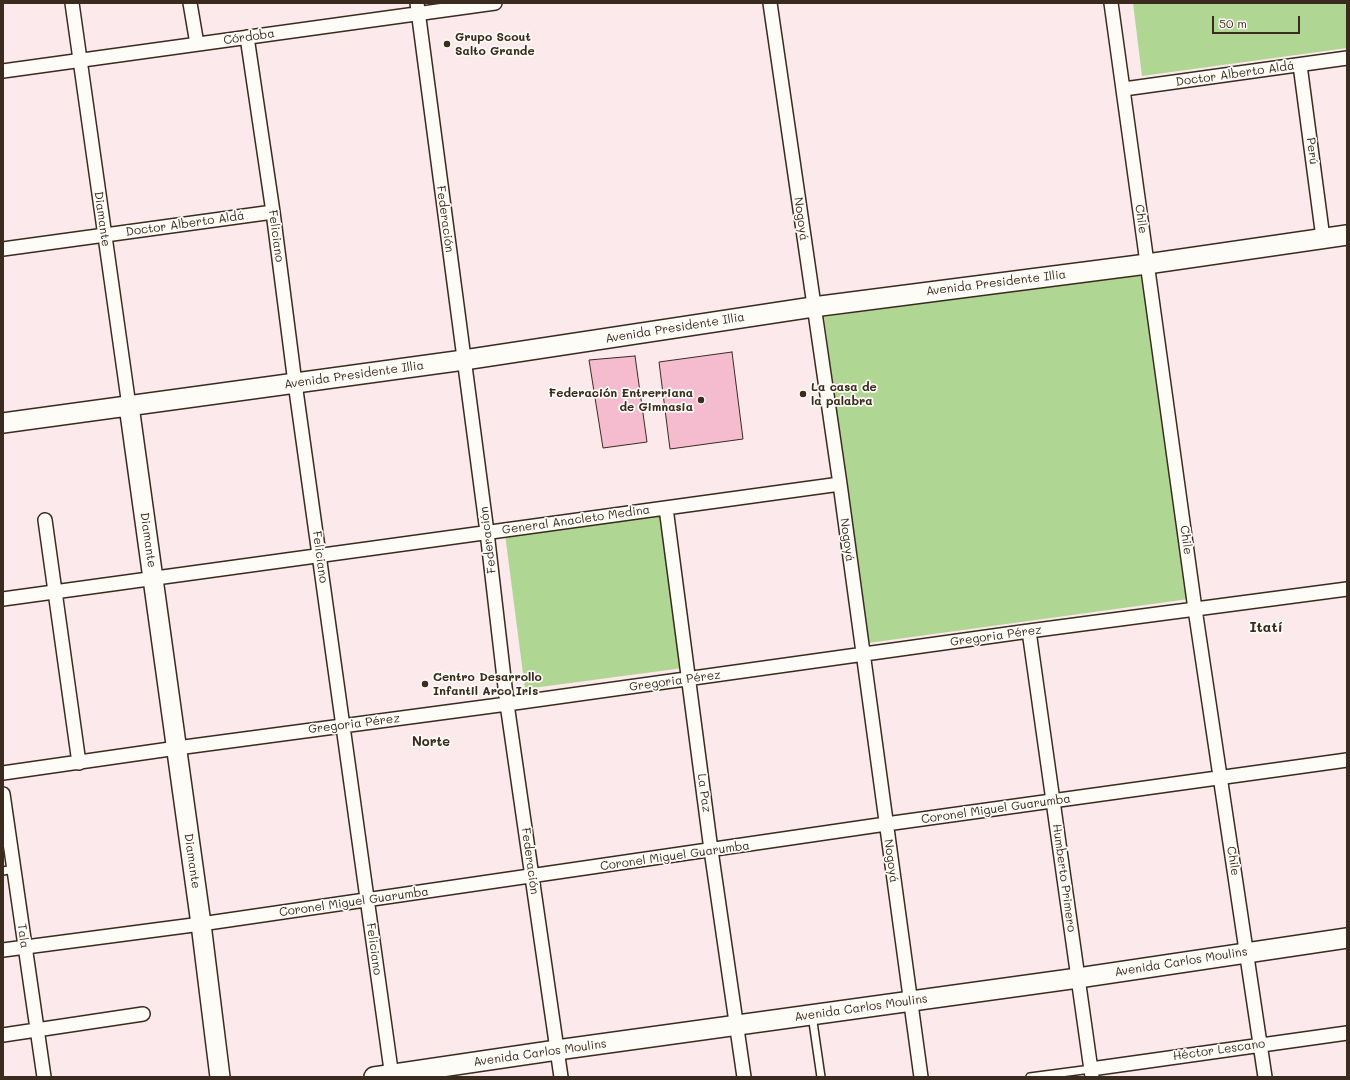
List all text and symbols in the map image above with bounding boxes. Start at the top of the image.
scale bar [1214,8,1302,34]
text: 50 m [1219,15,1247,31]
street label: Córdoba [222,26,276,48]
place label: Grupo Scout Salto Grande [455,30,535,58]
marker: Grupo Scout Salto Grande [442,39,452,49]
street label: Doctor Alberto Aldá [1175,59,1295,89]
street label: Perú [1303,137,1321,165]
street label: Federación [433,185,457,253]
street label: Diamante [91,190,113,248]
street label: Nogoyá [791,196,811,242]
street label: Chile [1132,203,1150,235]
street label: Doctor Alberto Aldá [125,209,245,239]
street label: Feliciano [265,209,287,263]
street label: Avenida Presidente Illia [925,267,1067,299]
street label: Avenida Presidente Illia [604,310,746,346]
street label: Avenida Presidente Illia [283,358,425,392]
place label: La casa de la palabra [811,380,877,408]
place label: Federación Entrerriana de Gimnasia [549,386,693,414]
marker: La casa de la palabra [798,389,808,399]
marker: Federación Entrerriana de Gimnasia [696,395,706,405]
street label: General Anacleto Medina [501,502,651,538]
street label: Federación [477,506,499,574]
street label: Diamante [137,511,159,569]
street label: Nogoyá [837,517,857,563]
street label: Chile [1177,524,1195,556]
street label: Feliciano [309,530,331,584]
district label: Itatí [1249,620,1283,636]
street label: Gregoria Pérez [949,622,1043,650]
street label: Gregoria Pérez [628,667,722,695]
place label: Centro Desarrollo Infantil Arco Iris [433,670,542,698]
marker: Centro Desarrollo Infantil Arco Iris [420,679,430,689]
street label: Gregoria Pérez [307,711,401,737]
district label: Norte [412,734,450,750]
street label: La Paz [694,773,714,813]
street label: Coronel Miguel Guarumba [920,791,1072,827]
street label: Humberto Primero [1049,823,1079,933]
street label: Federación [518,827,542,895]
street label: Diamante [181,832,203,890]
street label: Coronel Miguel Guarumba [599,838,751,874]
street label: Nogoyá [881,838,901,884]
street label: Chile [1224,845,1242,877]
street label: Coronel Miguel Guarumba [278,884,430,920]
street label: Feliciano [363,922,385,976]
street label: Tala [14,923,32,949]
street label: Avenida Carlos Moulins [1114,944,1248,980]
street label: Avenida Carlos Moulins [793,992,929,1024]
street label: Héctor Lescano [1172,1036,1266,1064]
street label: Avenida Carlos Moulins [472,1037,608,1069]

